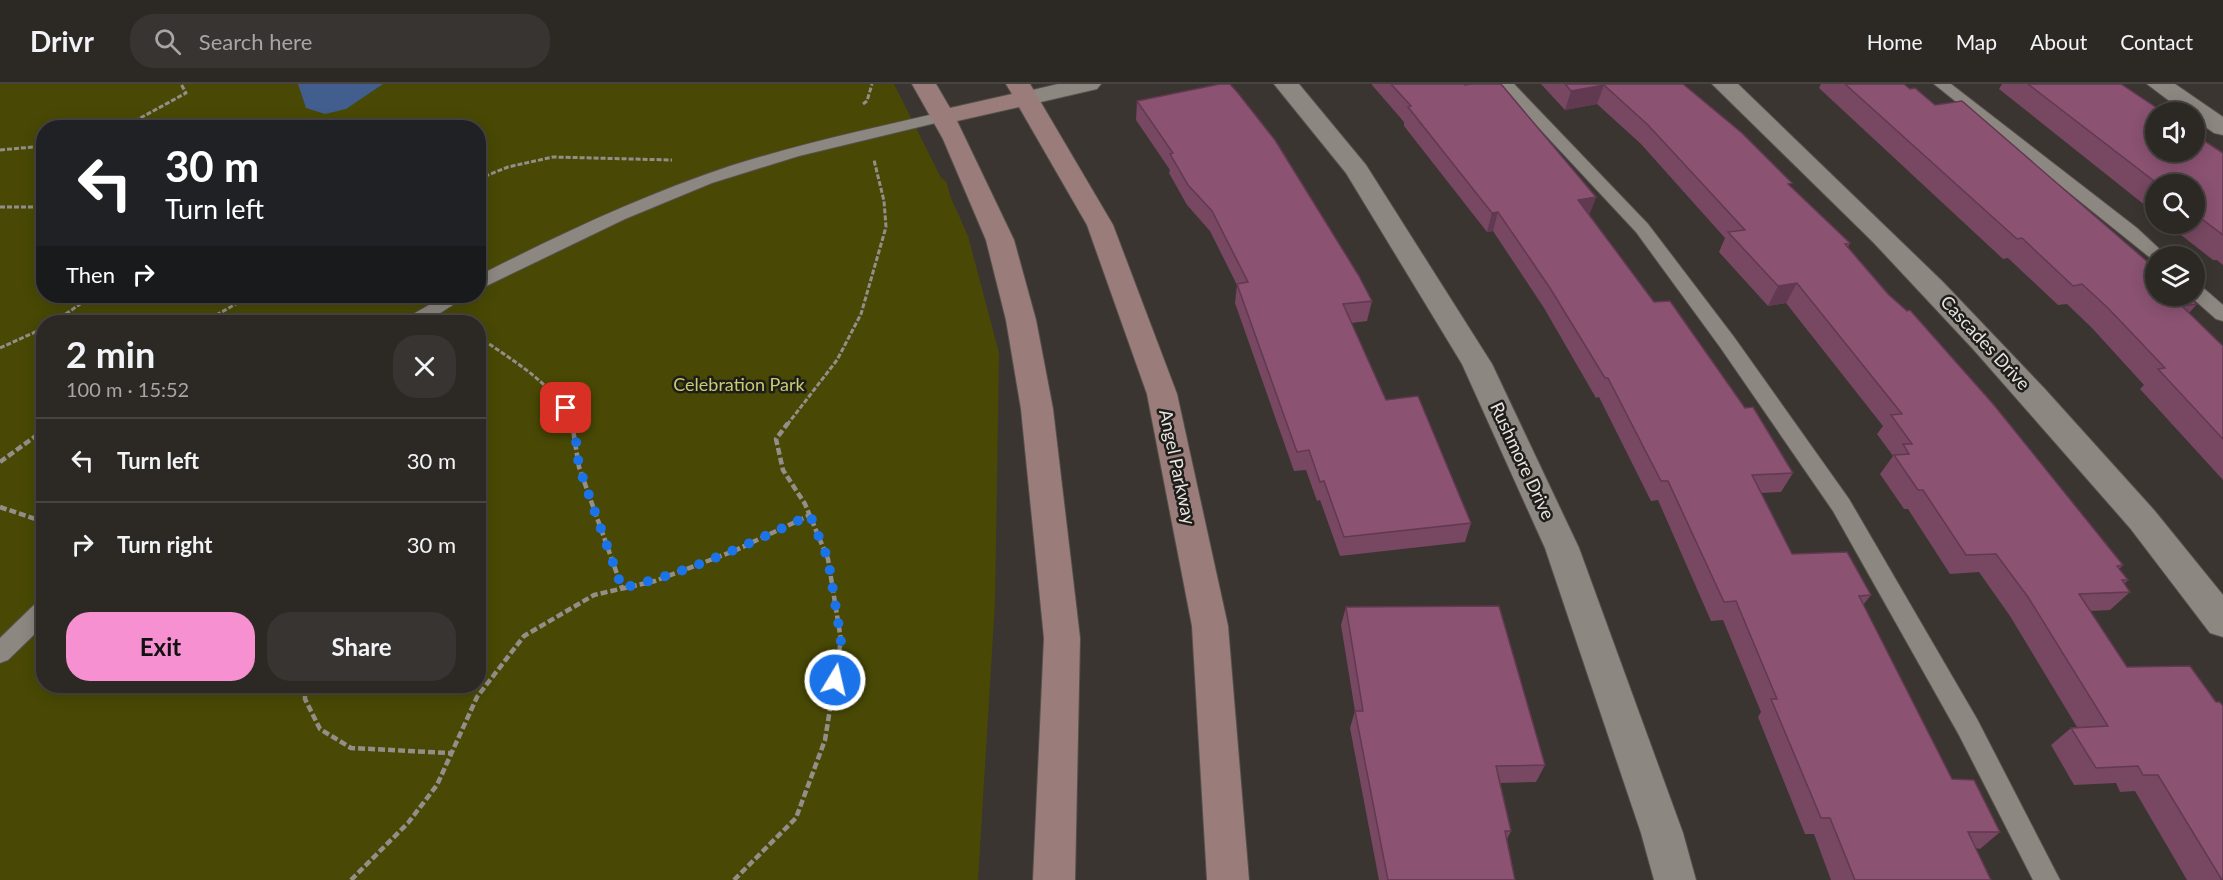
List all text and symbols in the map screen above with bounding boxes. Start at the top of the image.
search box [130,14,550,68]
text: Drivr [30,24,94,58]
icon: search [151,25,184,58]
text: Search here [199,28,312,55]
text: Home [1867,29,1923,54]
text: Map [1956,29,1997,54]
text: About [2030,29,2087,54]
text: Contact [2120,29,2193,54]
map controls [2145,102,2205,306]
button: sound [2145,102,2205,162]
text: 30 m [165,141,259,191]
icon: left [66,144,144,222]
button: search [2145,174,2205,234]
text: Turn left [165,192,264,225]
button: layers [2145,246,2205,306]
icon: right [127,258,160,291]
text: Then [66,261,115,288]
street label: Cascades Drive [1936,290,2035,394]
text: 2 min [66,332,155,376]
button: close [393,335,456,398]
park label: Celebration Park [673,373,806,395]
text: 100 m · 15:52 [66,377,189,401]
pin [540,382,591,433]
icon: arrive [549,391,582,424]
street label: Rushmore Drive [1486,398,1560,523]
street label: Angel Parkway [1155,407,1201,527]
icon: left [66,444,99,477]
text: Turn left [117,447,199,474]
text: 30 m [407,447,456,474]
icon: right [66,528,99,561]
text: Turn right [117,531,212,558]
text: 30 m [407,531,456,558]
button: Exit [66,612,255,681]
button: Share [267,612,456,681]
position arrow [803,648,867,712]

